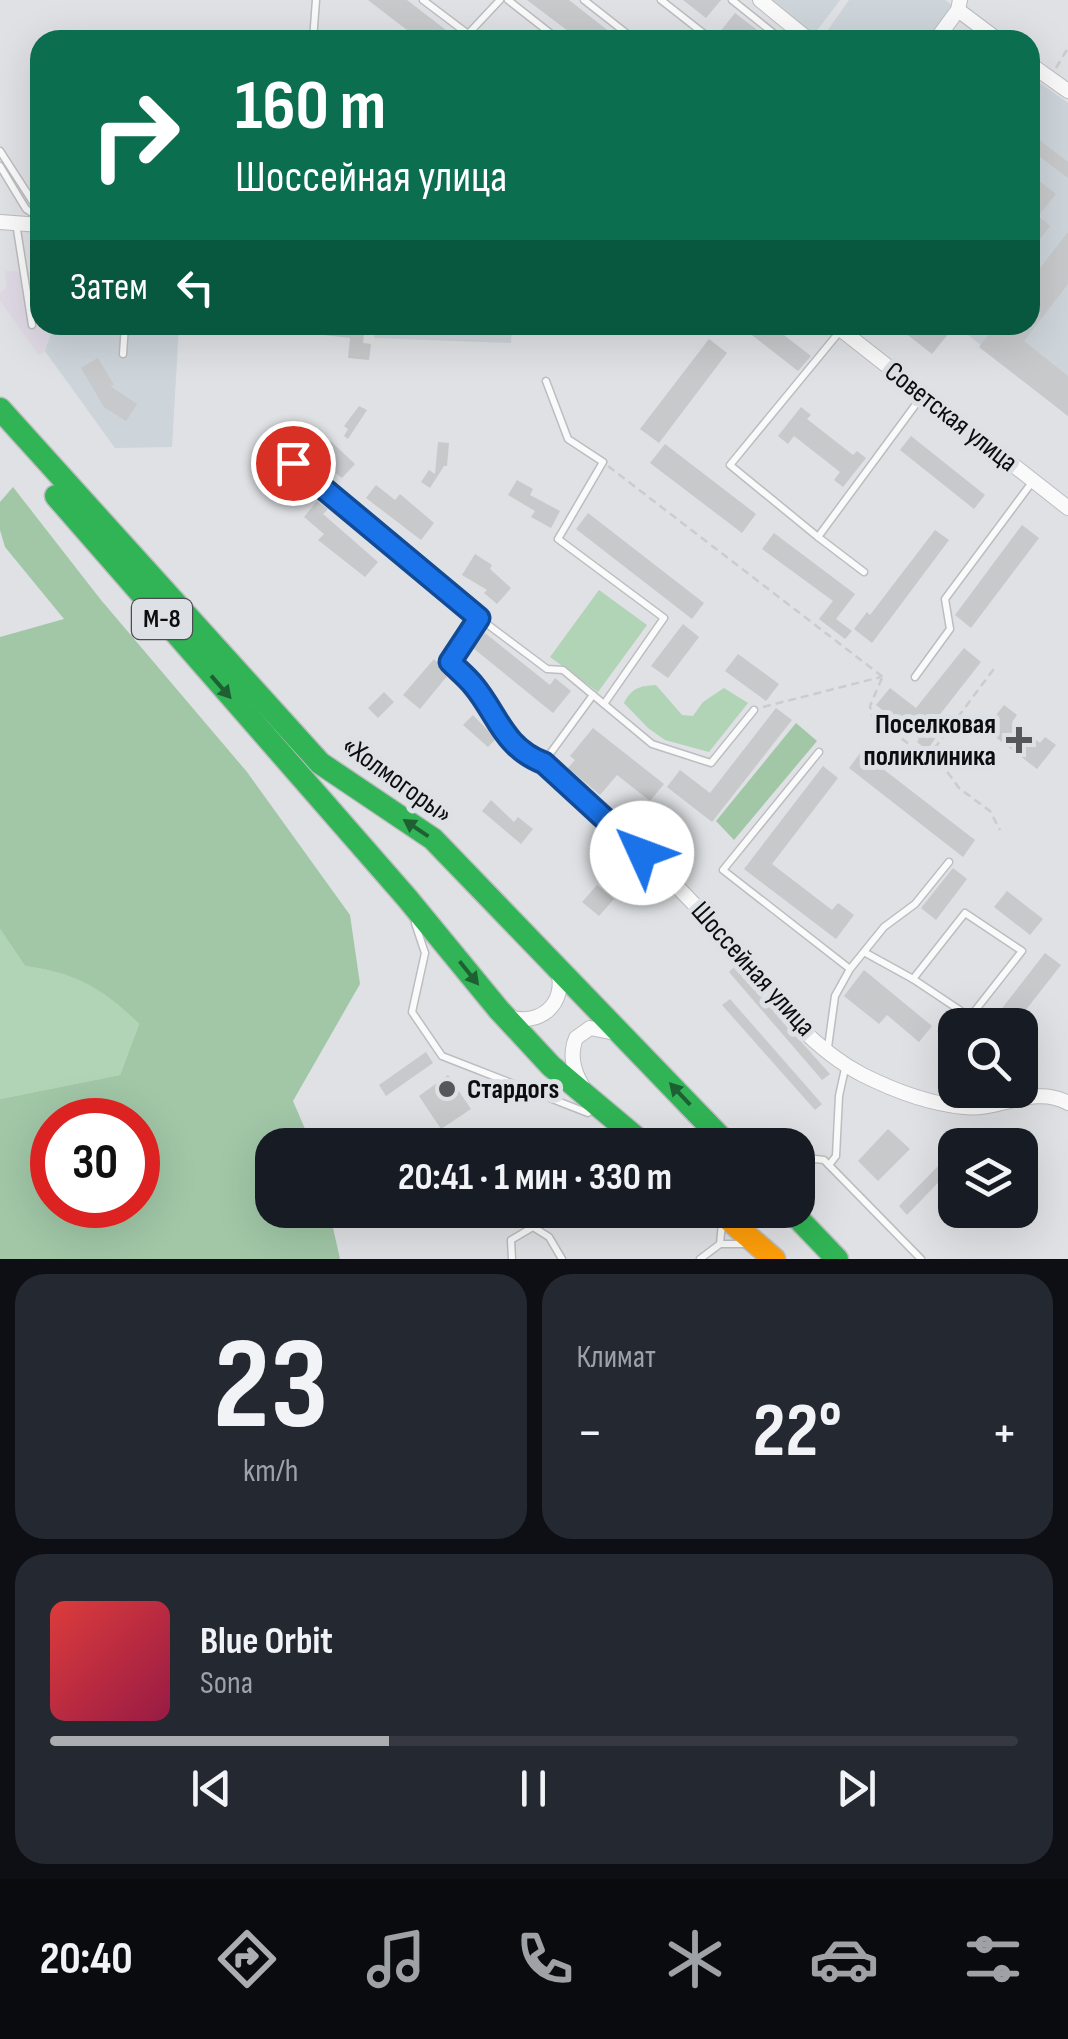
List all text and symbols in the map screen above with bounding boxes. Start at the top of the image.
text: 160 m [235,65,386,149]
icon: right [70,70,200,200]
text: Шоссейная улица [235,150,507,205]
icon: left [168,260,223,315]
text: Затем [70,265,148,310]
street label: Советская улица [878,355,1024,479]
pin [251,421,336,506]
icon: arrive [266,436,321,491]
road number: М-8 [132,599,192,639]
one-way arrow [209,674,231,699]
place label: Поселковая поликлиника [863,708,996,773]
marker: Поселковая поликлиника [1006,727,1032,753]
street label: «Холмогоры» [335,729,459,831]
position arrow [590,801,694,905]
one-way arrow [403,819,430,838]
street label: Шоссейная улица [684,895,822,1043]
one-way arrow [458,961,479,986]
map controls [938,1008,1038,1228]
button: search [938,1008,1038,1108]
place label: Стардогs [467,1073,559,1106]
marker: Стардогs [436,1078,458,1100]
one-way arrow [669,1083,692,1107]
speed limit sign: 30 [30,1098,160,1228]
button: layers [938,1128,1038,1228]
text: 20:41 · 1 мин · 330 m [398,1155,672,1200]
text: 23 [213,1309,328,1465]
text: Климат [577,1338,656,1377]
text: 22° [753,1387,842,1478]
text: − [577,1400,603,1467]
text: + [991,1400,1018,1467]
text: km/h [243,1452,298,1491]
text: Blue Orbit [200,1619,333,1664]
text: Sona [200,1664,253,1703]
icon: previous [184,1761,239,1816]
icon: pause [506,1761,561,1816]
icon: next [829,1761,884,1816]
icon: directions [212,1924,282,1994]
icon: music [361,1924,431,1994]
icon: phone [510,1924,580,1994]
icon: climate [660,1924,730,1994]
icon: car [809,1924,879,1994]
icon: filters [958,1924,1028,1994]
text: 20:40 [40,1932,133,1987]

